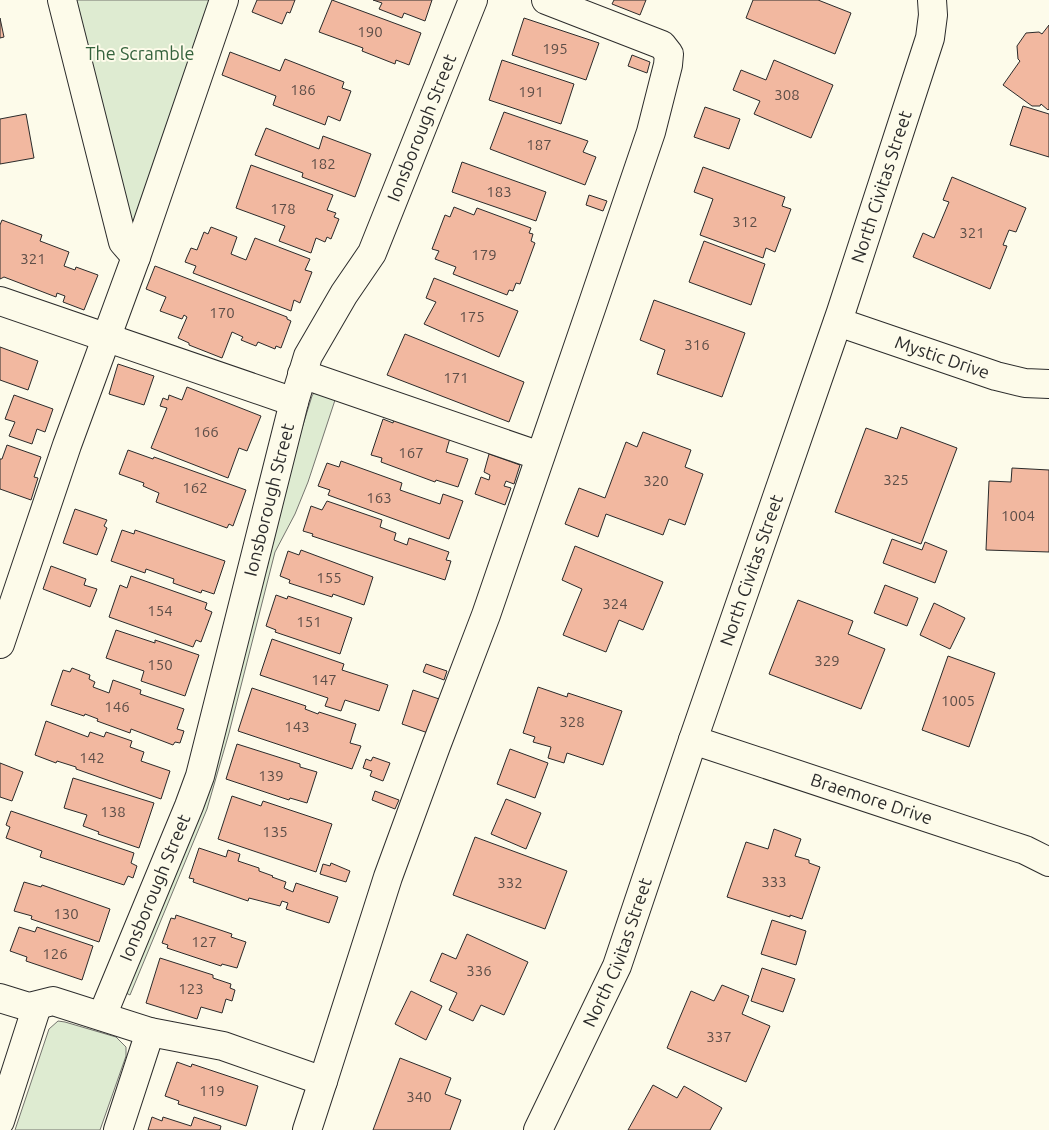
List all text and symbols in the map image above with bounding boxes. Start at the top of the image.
house number: 190 [357,23,383,40]
house number: 195 [542,40,568,57]
park label: The Scramble [86,43,194,63]
street label: Ionsborough Street [383,51,459,204]
house number: 186 [290,81,316,98]
house number: 191 [518,83,544,100]
house number: 308 [774,86,800,103]
street label: North Civitas Street [847,108,915,265]
house number: 187 [526,136,552,153]
house number: 182 [310,155,336,172]
house number: 183 [486,183,512,200]
house number: 178 [270,200,296,217]
house number: 312 [732,213,758,230]
house number: 321 [959,224,985,241]
house number: 179 [471,246,497,263]
house number: 321 [20,250,46,267]
house number: 170 [209,304,235,321]
house number: 175 [459,308,485,325]
street label: Mystic Drive [892,331,992,382]
house number: 316 [684,336,710,353]
house number: 171 [443,369,469,386]
street label: Ionsborough Street [240,421,297,578]
house number: 166 [193,423,219,440]
house number: 167 [398,444,424,461]
house number: 325 [883,471,909,488]
house number: 320 [643,472,669,489]
house number: 162 [182,479,208,496]
house number: 163 [366,489,392,506]
street label: North Civitas Street [715,492,786,648]
house number: 1004 [1001,507,1035,524]
house number: 155 [316,569,342,586]
house number: 324 [602,595,628,612]
house number: 154 [147,602,173,619]
house number: 151 [296,613,322,630]
house number: 329 [814,652,840,669]
house number: 150 [147,656,173,673]
house number: 147 [311,671,337,688]
house number: 1005 [941,692,975,709]
house number: 146 [104,698,130,715]
house number: 328 [559,713,585,730]
house number: 143 [284,718,310,735]
house number: 142 [79,749,105,766]
house number: 139 [258,767,284,784]
street label: Braemore Drive [808,769,935,828]
house number: 138 [100,803,126,820]
street label: Ionsborough Street [115,811,194,964]
house number: 135 [262,823,288,840]
house number: 333 [761,873,787,890]
house number: 332 [497,874,523,891]
street label: North Civitas Street [578,875,655,1030]
house number: 130 [53,905,79,922]
house number: 127 [191,933,217,950]
house number: 126 [42,945,68,962]
house number: 336 [466,962,492,979]
house number: 123 [178,980,204,997]
house number: 337 [706,1028,732,1045]
house number: 119 [199,1082,225,1099]
house number: 340 [406,1088,432,1105]

